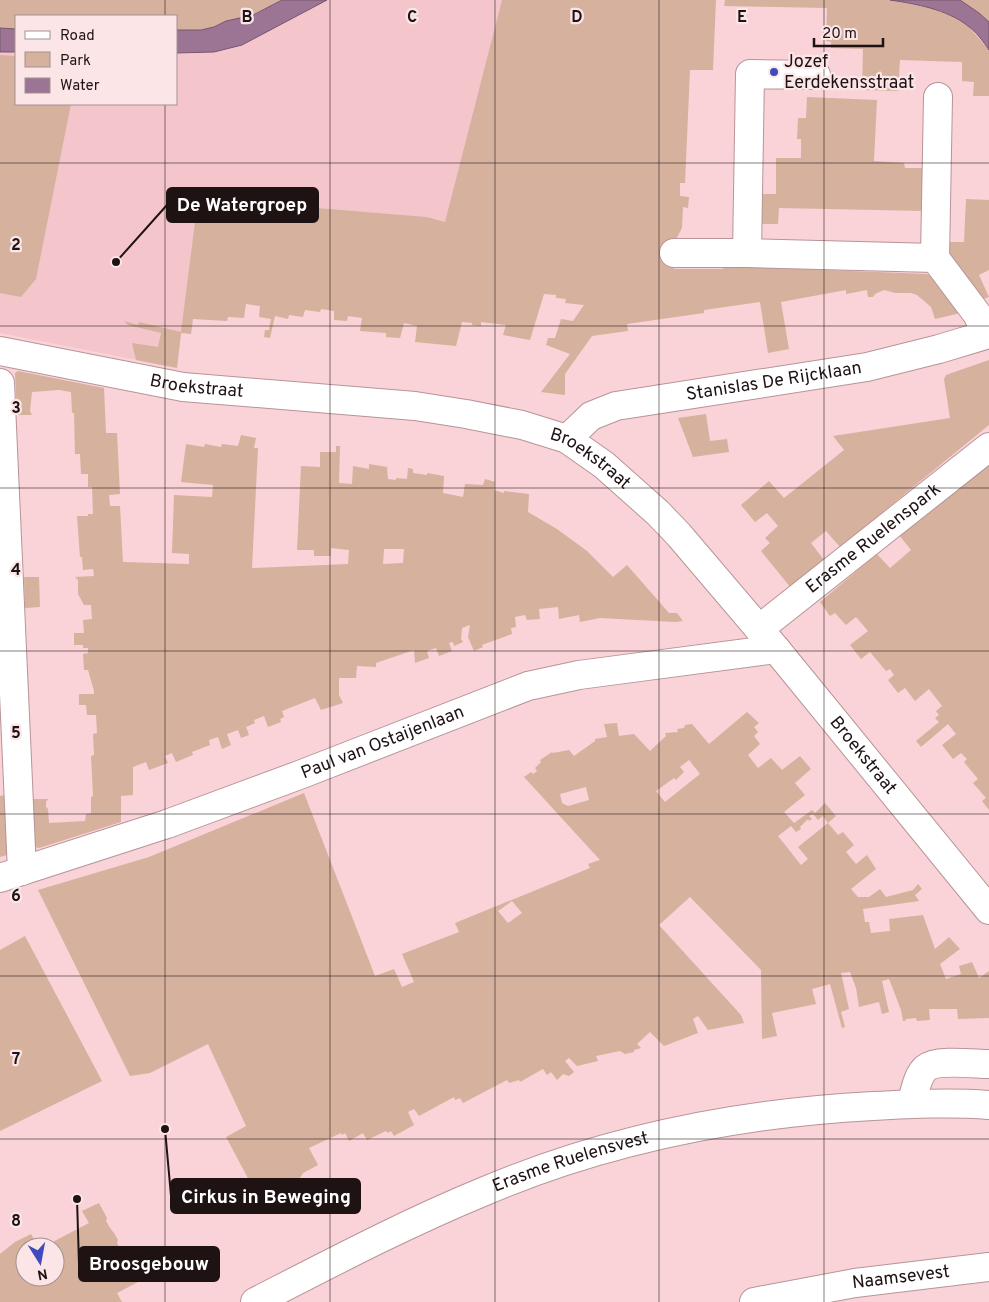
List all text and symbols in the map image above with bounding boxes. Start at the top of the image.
text: B [241,8,253,28]
text: C [407,8,417,28]
text: D [571,8,583,28]
text: E [737,8,747,28]
legend [15,15,178,105]
scale bar [814,15,883,47]
text: 20 m [822,25,857,44]
text: Road [60,27,95,46]
place label: Jozef Eerdekensstraat [784,51,914,95]
text: Park [60,52,91,71]
marker: Jozef Eerdekensstraat [768,66,780,78]
text: Water [60,77,100,96]
callout: De Watergroep [167,188,318,222]
text: De Watergroep [177,194,307,218]
text: 2 [11,236,21,256]
street label: Stanislas De Rijcklaan [685,356,863,406]
street label: Broekstraat [148,369,244,403]
text: 3 [11,399,21,419]
street label: Broekstraat [547,423,635,495]
street label: Erasme Ruelenspark [801,478,946,599]
text: 4 [11,561,21,581]
street label: Paul van Ostaijenlaan [298,700,468,785]
street label: Broekstraat [824,712,902,799]
text: 5 [11,724,21,744]
text: 6 [11,887,21,907]
text: 7 [12,1050,20,1070]
street label: Erasme Ruelensvest [489,1127,651,1198]
callout: Cirkus in Beweging [171,1179,360,1213]
text: Cirkus in Beweging [181,1186,351,1210]
text: 8 [11,1212,21,1232]
north arrow [15,1237,65,1287]
callout: Broosgebouw [79,1247,219,1281]
text: Broosgebouw [89,1253,209,1277]
street label: Naamsevest [851,1260,951,1295]
text: N [36,1264,49,1283]

